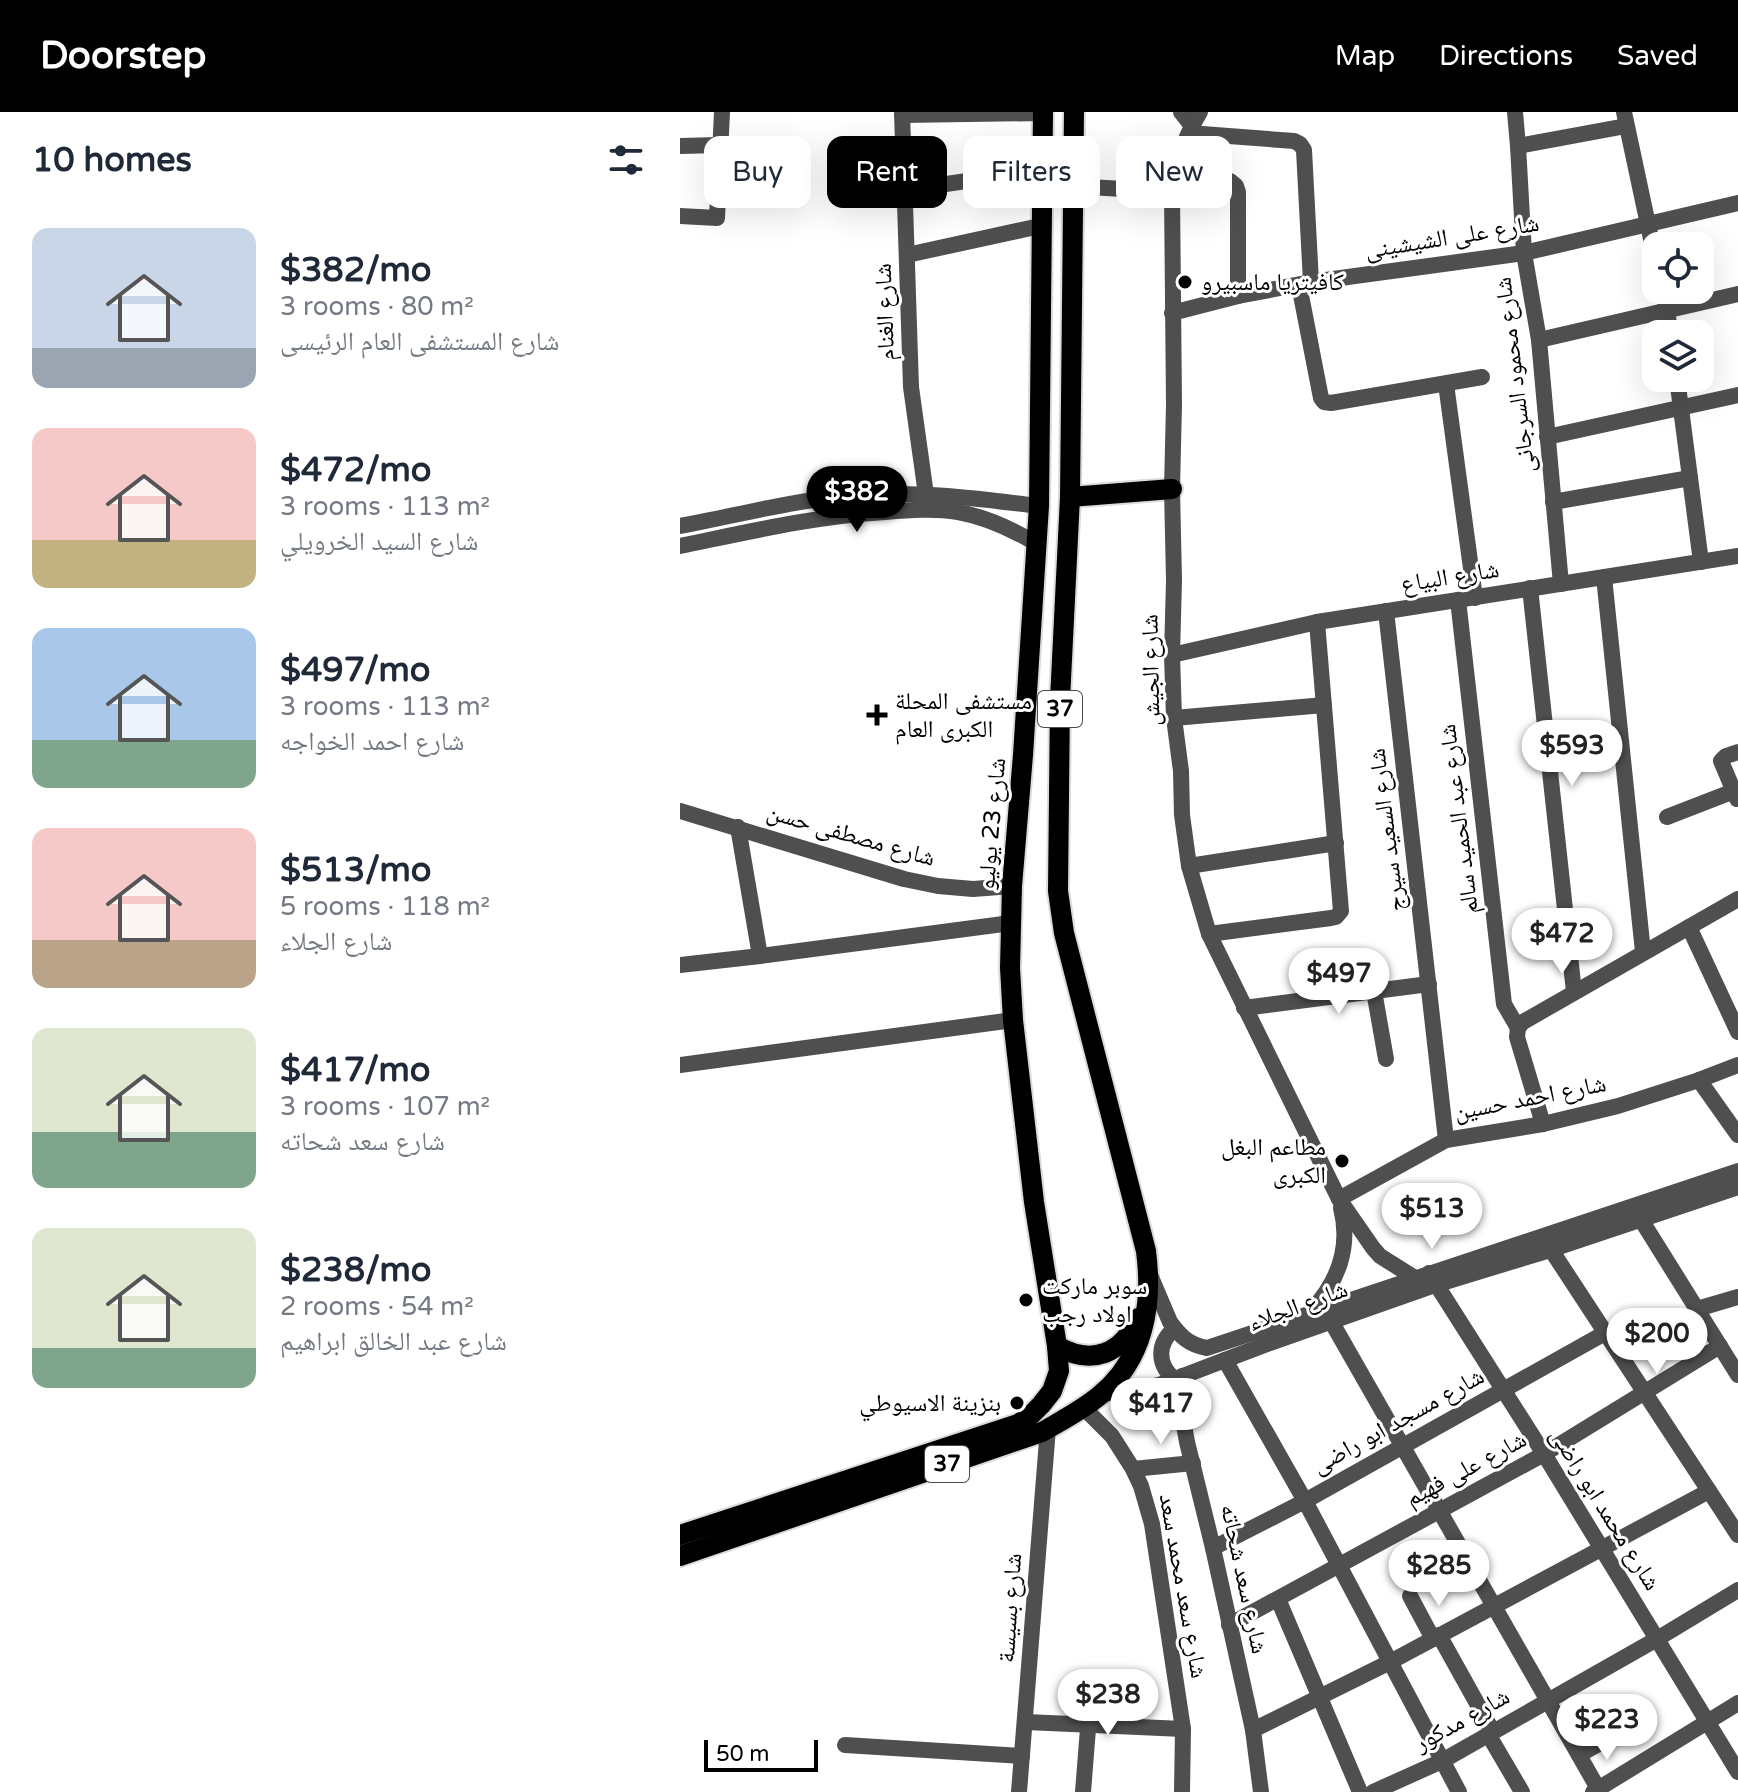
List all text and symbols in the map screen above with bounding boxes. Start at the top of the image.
text: Doorstep [40,33,206,79]
text: Map [1335,39,1395,73]
text: Directions [1439,39,1573,73]
text: Saved [1617,39,1698,73]
chip: Buy [704,136,811,208]
chip: Rent [827,136,947,208]
chip: Filters [963,136,1100,208]
chip: New [1116,136,1232,208]
icon: filters [604,138,648,182]
text: 10 homes [32,140,192,181]
street label: شارع على الشيشينى [1363,209,1541,265]
map controls [1642,232,1714,392]
button: locate [1642,232,1714,304]
text: $382/mo [280,250,431,291]
icon: home [96,260,192,356]
street label: شارع الغنام [869,263,902,361]
place label: كافيتريا ماسبيرو [1201,268,1344,297]
marker: كافيتريا ماسبيرو [1176,273,1194,291]
street label: شارع محمود السرجانى [1489,275,1541,475]
text: 3 rooms · 80 m² [280,291,474,322]
button: layers [1642,320,1714,392]
text: شارع المستشفى العام الرئيسى [280,326,559,357]
text: $472/mo [280,450,431,491]
icon: home [96,460,192,556]
pin: $382 [810,466,904,534]
text: $382 [824,476,890,507]
text: 3 rooms · 113 m² [280,491,490,522]
text: شارع السيد الخرويلي [280,526,478,557]
street label: شارع البياع [1399,555,1501,599]
street label: شارع الجيش [1136,614,1166,726]
text: $497/mo [280,650,430,691]
icon: home [96,660,192,756]
place label: مستشفى المحلة الكبرى العام [895,687,1032,745]
text: 3 rooms · 113 m² [280,691,490,722]
road number: 37 [1038,691,1082,727]
marker: مستشفى المحلة الكبرى العام [866,704,888,726]
pin: $593 [1525,720,1619,788]
street label: شارع عبد الحميد سالم [1433,722,1486,916]
text: شارع احمد الخواجه [280,726,464,757]
text: $593 [1539,730,1605,761]
street label: شارع السعيد سيرج [1363,747,1411,913]
street label: شارع 23 يوليو [972,757,1012,891]
street label: شارع مصطفى حسن [763,797,939,873]
text: $513/mo [280,850,431,891]
icon: home [96,860,192,956]
text: 5 rooms · 118 m² [280,891,490,922]
pin: $472 [1515,908,1609,976]
text: $472 [1529,918,1595,949]
text: شارع الجلاء [280,926,392,957]
pin: $497 [1292,948,1386,1016]
text: $497 [1306,958,1372,989]
text: $417/mo [280,1050,430,1091]
icon: home [96,1060,192,1156]
street label: شارع احمد حسين [1452,1069,1608,1127]
text: 3 rooms · 107 m² [280,1091,490,1122]
text: شارع سعد شحاته [280,1126,445,1157]
place label: مطاعم البغل الكبرى [1221,1133,1326,1190]
marker: مطاعم البغل الكبرى [1333,1152,1351,1170]
pin: $513 [1385,1183,1479,1251]
text: $513 [1399,1193,1465,1224]
text: $238/mo [280,1250,431,1291]
icon: home [96,1260,192,1356]
place label: سوبر ماركت اولاد رجب [1042,1272,1147,1329]
street label: شارع الجلاء [1244,1275,1352,1337]
text: 2 rooms · 54 m² [280,1291,474,1322]
marker: سوبر ماركت اولاد رجب [1017,1291,1035,1309]
pin: $200 [1610,1308,1704,1376]
text: $200 [1624,1318,1690,1349]
text: شارع عبد الخالق ابراهيم [280,1326,507,1357]
street label: شارع مسجد ابو راضى [1307,1362,1489,1480]
pin: $417 [1114,1378,1208,1446]
text: $417 [1128,1388,1194,1419]
place label: بنزينة الاسيوطي [859,1389,1001,1422]
marker: بنزينة الاسيوطي [1008,1394,1026,1412]
street label: شارع محمد ابو راضى [1543,1422,1667,1596]
street label: شارع على فهيم [1400,1425,1532,1514]
road number: 37 [925,1446,969,1482]
street label: شارع سعد محمد سعد [1153,1492,1213,1680]
street label: شارع سعد شحاته [1214,1502,1274,1656]
pin: $285 [1392,1540,1486,1608]
text: $285 [1406,1550,1472,1581]
street label: شارع بسيسة [992,1552,1028,1664]
pin: $238 [1061,1669,1155,1737]
text: $238 [1075,1679,1141,1710]
street label: شارع مدكور [1408,1682,1515,1759]
pin: $223 [1560,1694,1654,1762]
text: $223 [1574,1704,1640,1735]
scale bar [704,1736,818,1772]
text: 50 m [716,1741,770,1767]

